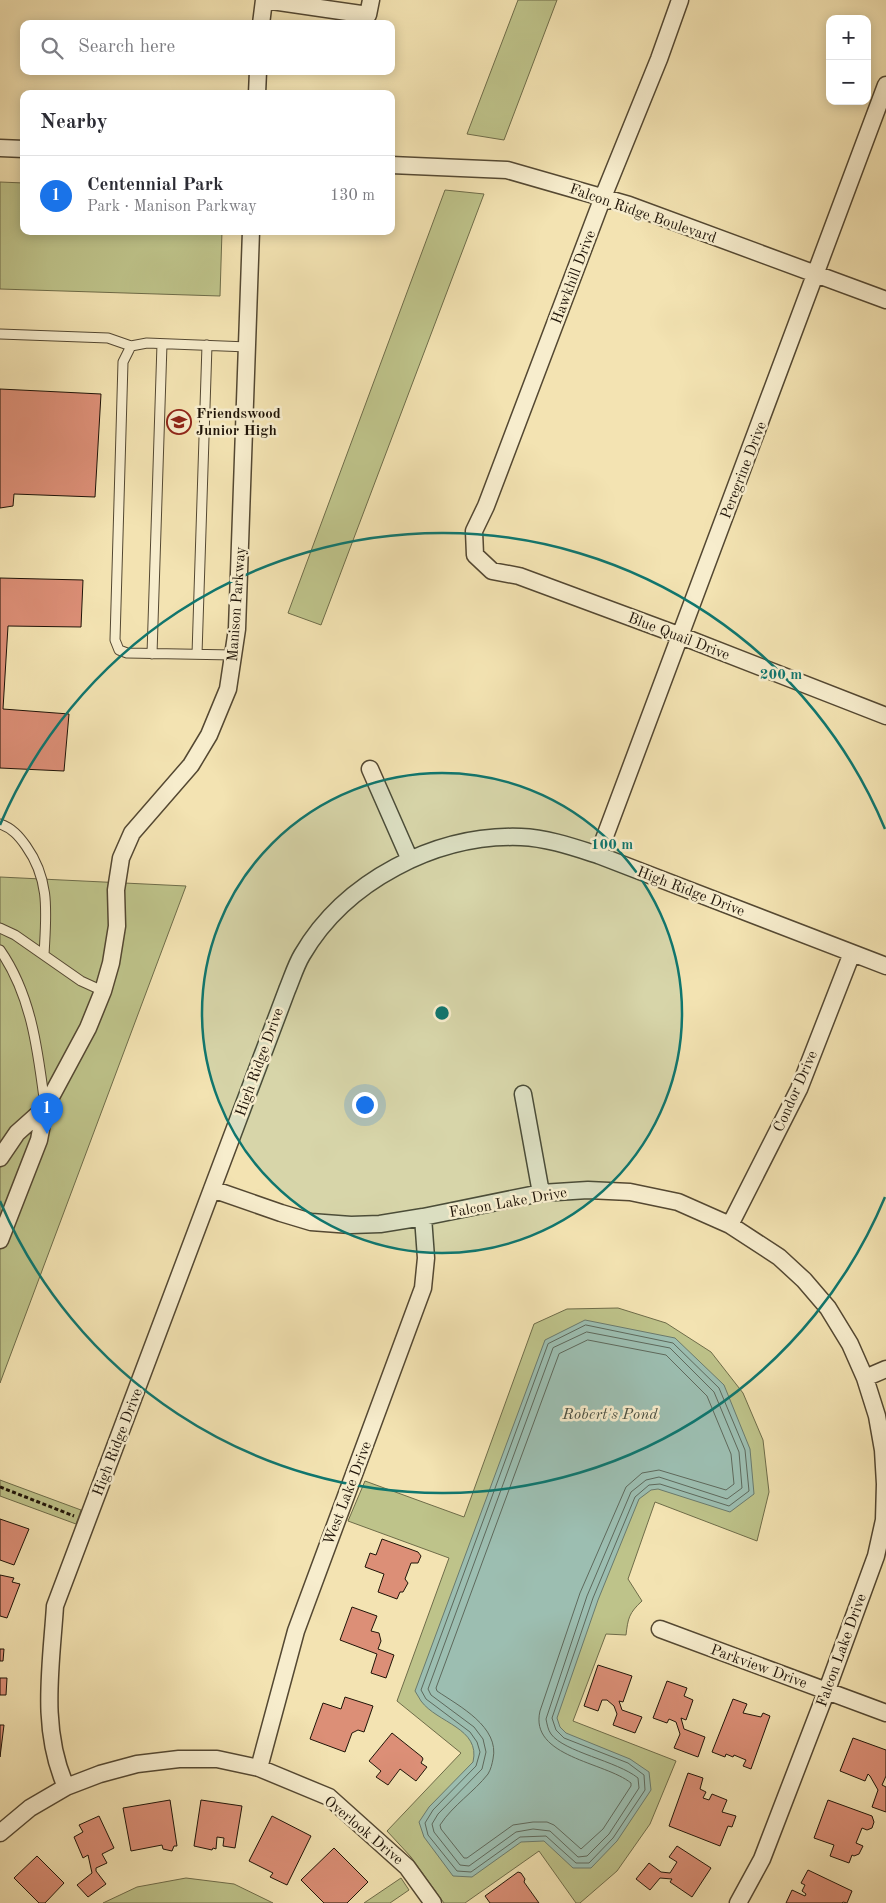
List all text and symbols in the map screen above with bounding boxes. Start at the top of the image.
map controls [826,15,871,105]
button: + [826,15,871,60]
search box [20,20,395,75]
icon: search [38,34,66,62]
text: Search here [78,38,175,57]
button: − [826,60,871,105]
text: Nearby [40,112,108,133]
text: Centennial Park [87,176,224,195]
street label: Falcon Ridge Boulevard [567,182,718,247]
text: 1 [51,188,61,204]
text: 130 m [330,188,375,204]
text: Park · Manison Parkway [87,199,257,215]
street label: Hawkhill Drive [550,229,599,326]
place label: Friendswood Junior High [196,407,281,439]
school or university icon: Friendswood Junior High [166,409,192,435]
street label: Peregrine Drive [719,420,770,521]
street label: Manison Parkway [226,546,249,662]
street label: Blue Quail Drive [625,611,732,664]
text: 200 m [760,668,802,683]
text: 100 m [591,838,633,853]
street label: High Ridge Drive [634,865,747,920]
centre of rings [433,1004,451,1022]
street label: High Ridge Drive [234,1006,287,1119]
street label: Condor Drive [772,1049,821,1135]
your location [352,1092,378,1118]
pin: 1 [31,1093,63,1134]
street label: Falcon Lake Drive [448,1186,568,1221]
street label: High Ridge Drive [91,1386,146,1499]
water label: Robert's Pond [561,1407,658,1423]
street label: West Lake Drive [322,1439,375,1547]
street label: Falcon Lake Drive [815,1592,870,1709]
street label: Parkview Drive [708,1643,809,1692]
street label: Overlook Drive [321,1794,405,1868]

